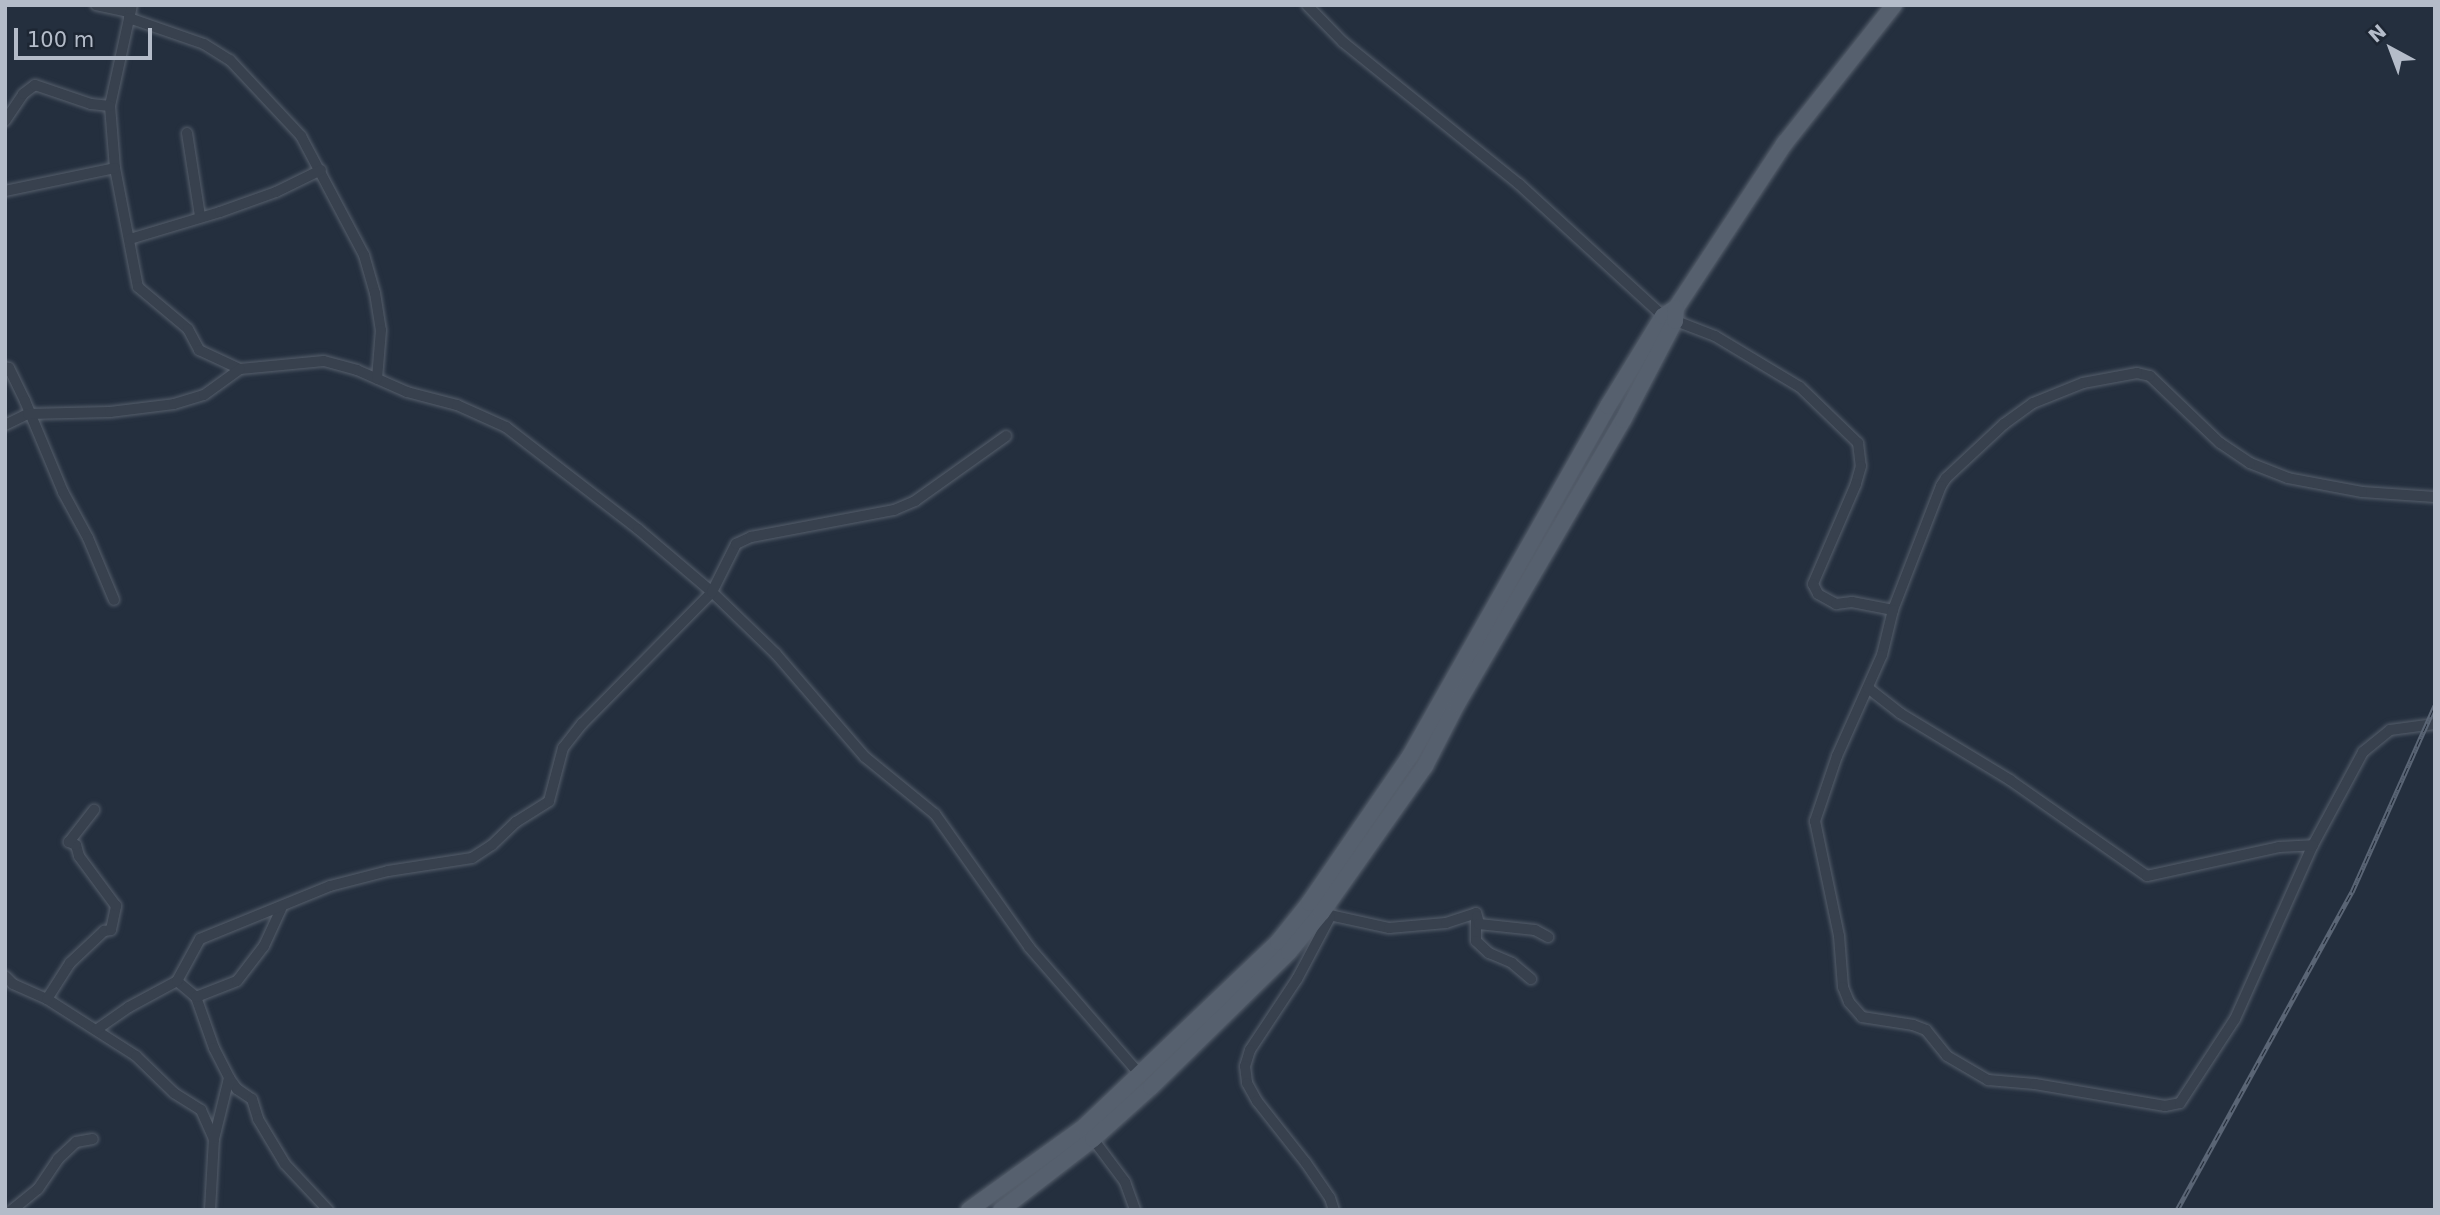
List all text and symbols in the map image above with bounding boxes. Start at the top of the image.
scale bar [18,14,156,58]
north arrow [2356,14,2426,84]
text: N [2364,20,2390,47]
text: 100 m [27,28,94,52]

